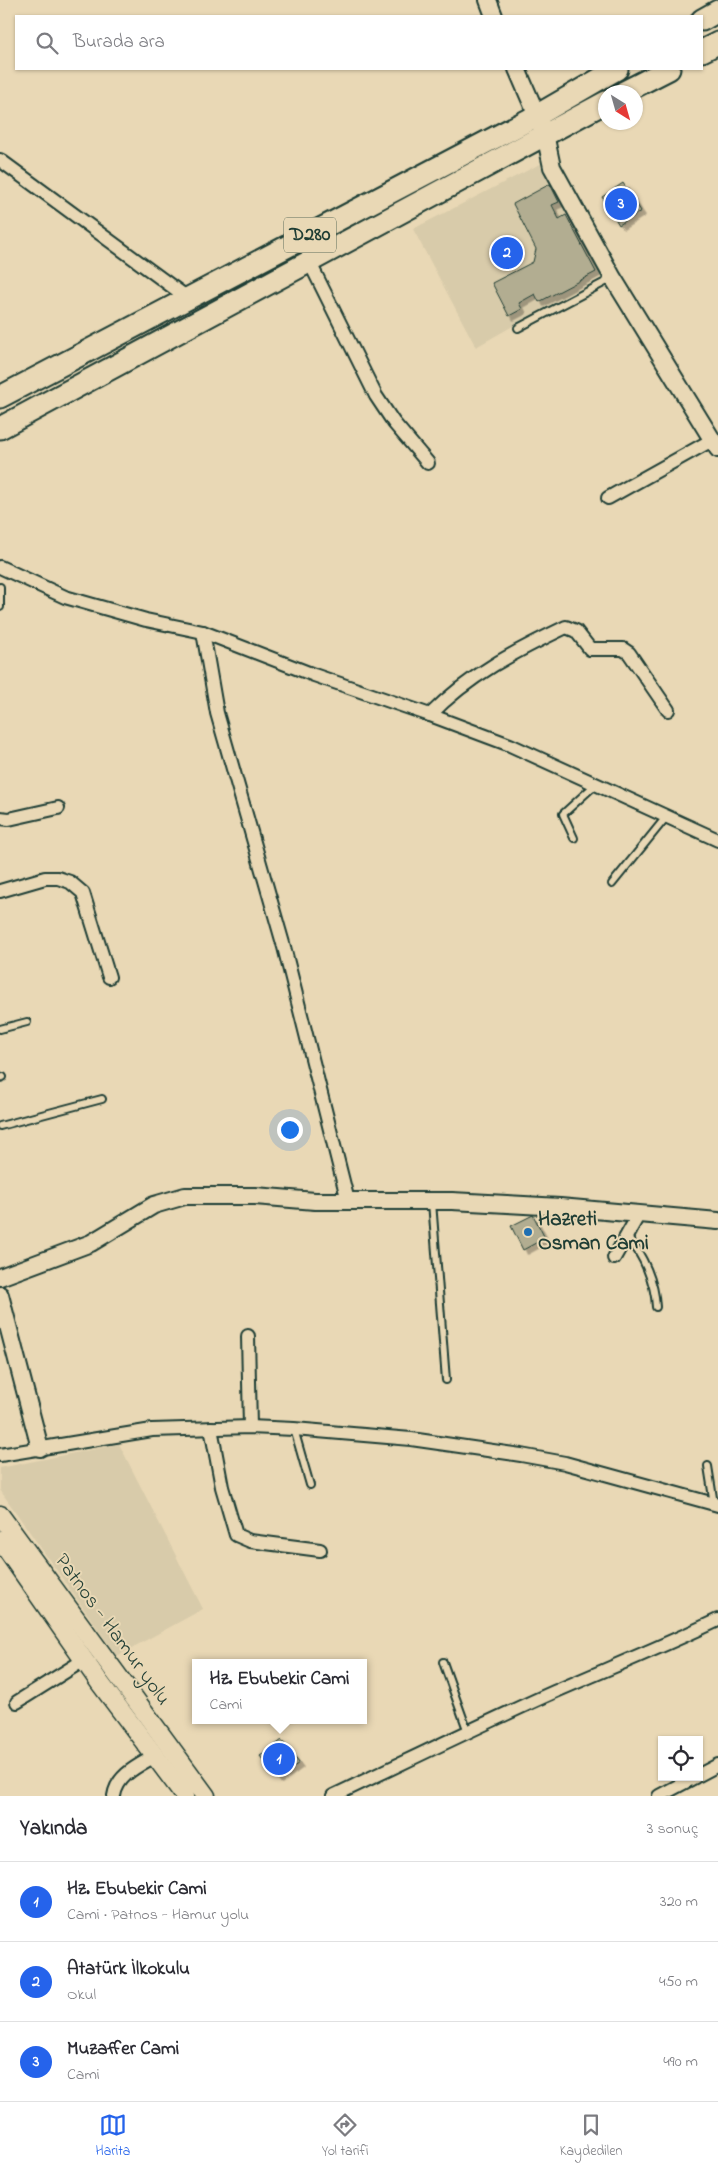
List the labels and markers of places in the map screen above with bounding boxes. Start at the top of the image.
pin: 3 [605,185,637,223]
pin: 2 [491,234,523,272]
place label: Hazreti Osman Cami [538,1205,649,1259]
marker: Hazreti Osman Cami [522,1226,534,1238]
pin: 1 [263,1740,295,1778]

